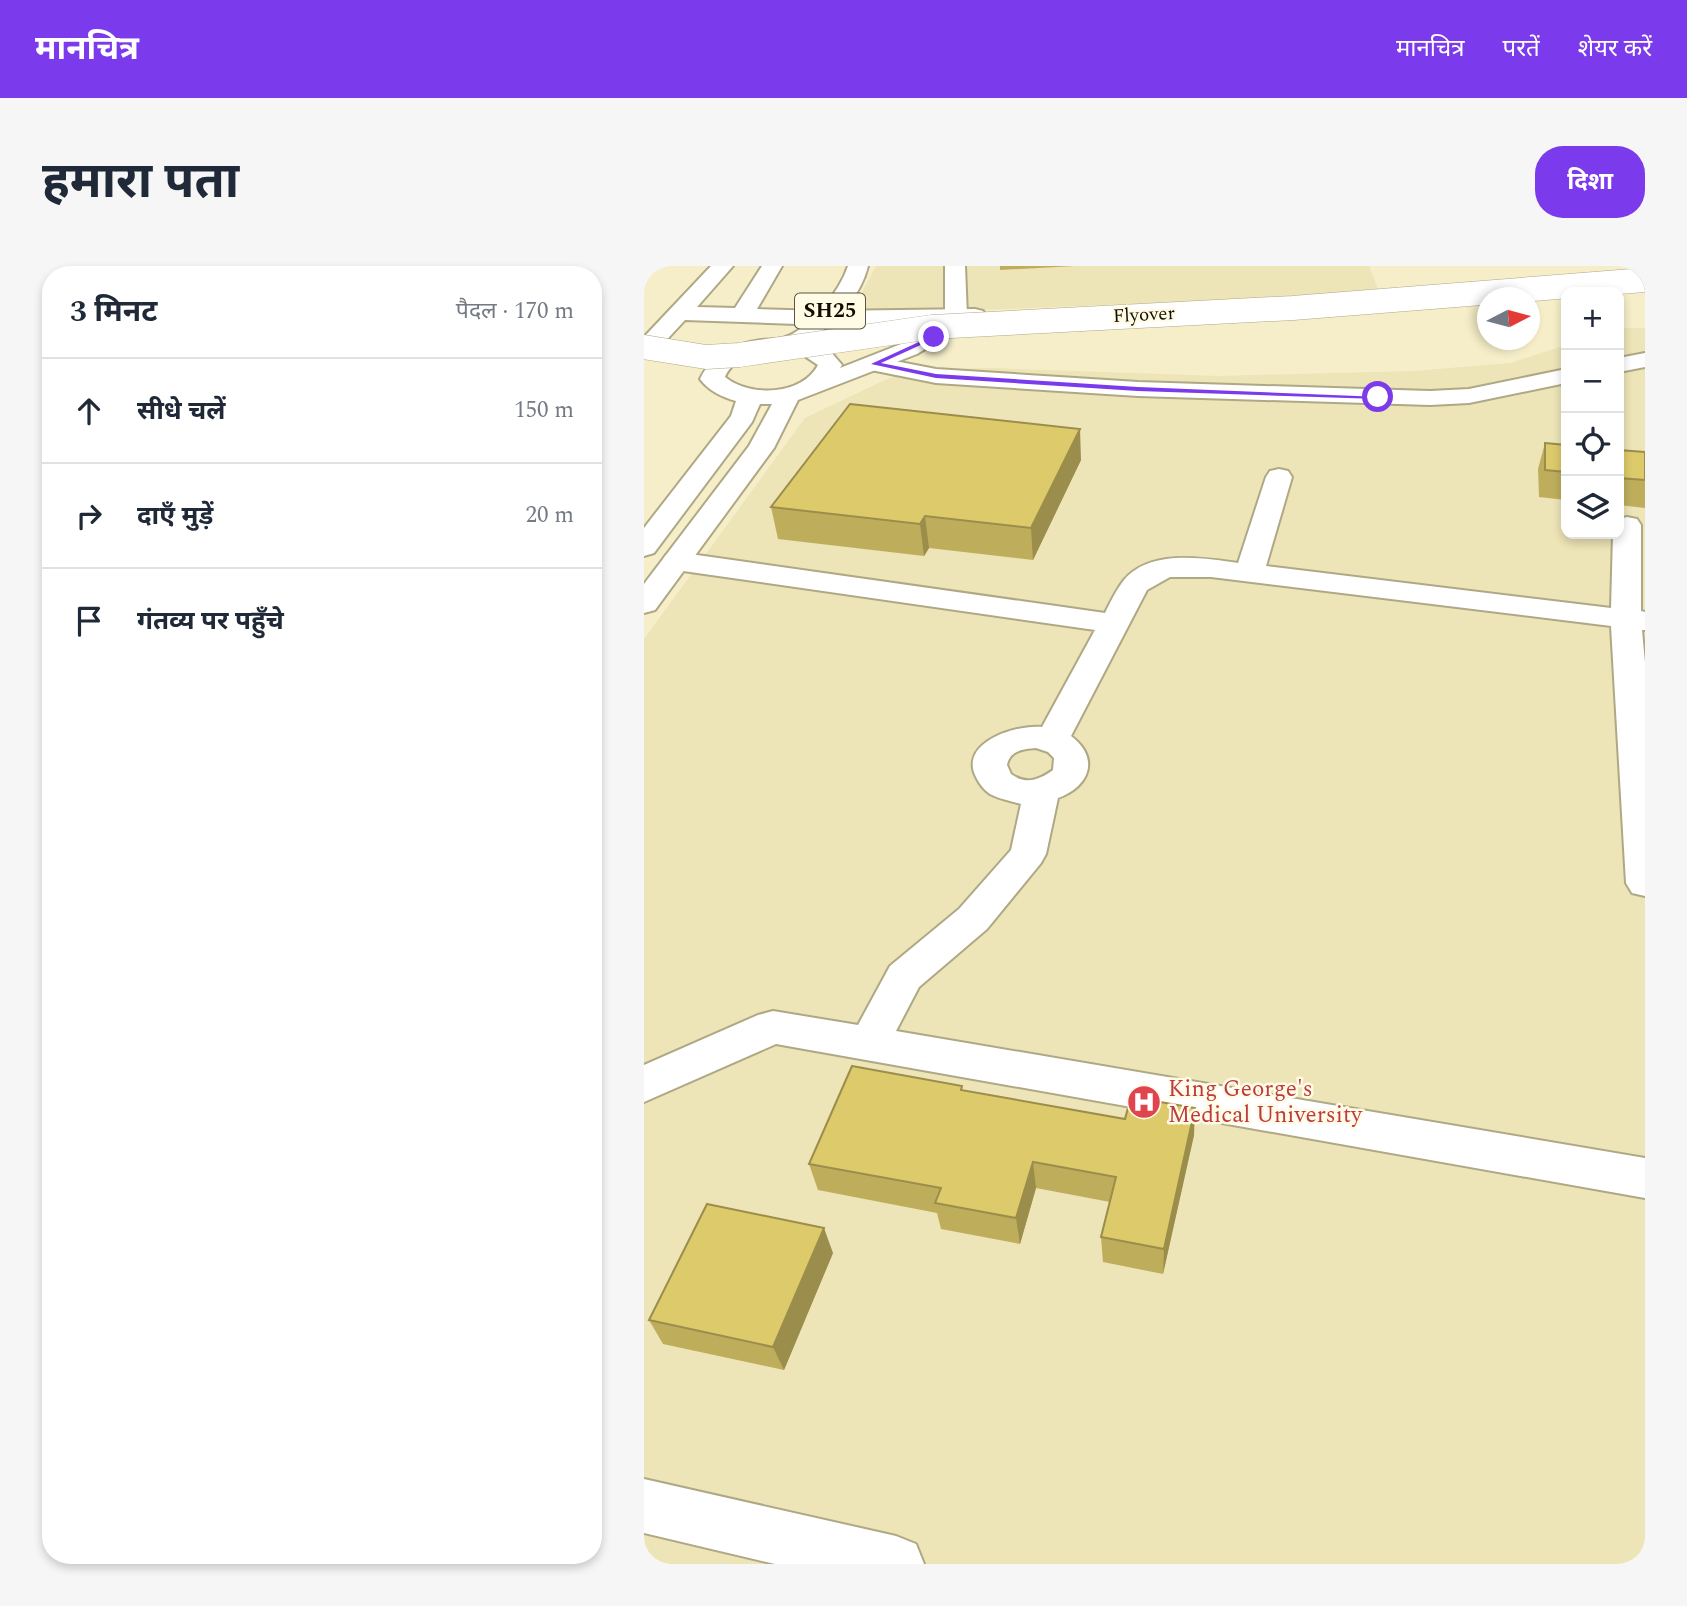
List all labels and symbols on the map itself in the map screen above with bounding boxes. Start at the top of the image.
north arrow [1477,287,1540,350]
road number: SH25 [795,294,865,328]
street label: Flyover [1112,299,1176,331]
route end [918,321,949,352]
route start [1362,381,1393,412]
place label: King George's Medical University [1168,1072,1363,1133]
hospital icon: King George's Medical University [1125,1083,1163,1121]

